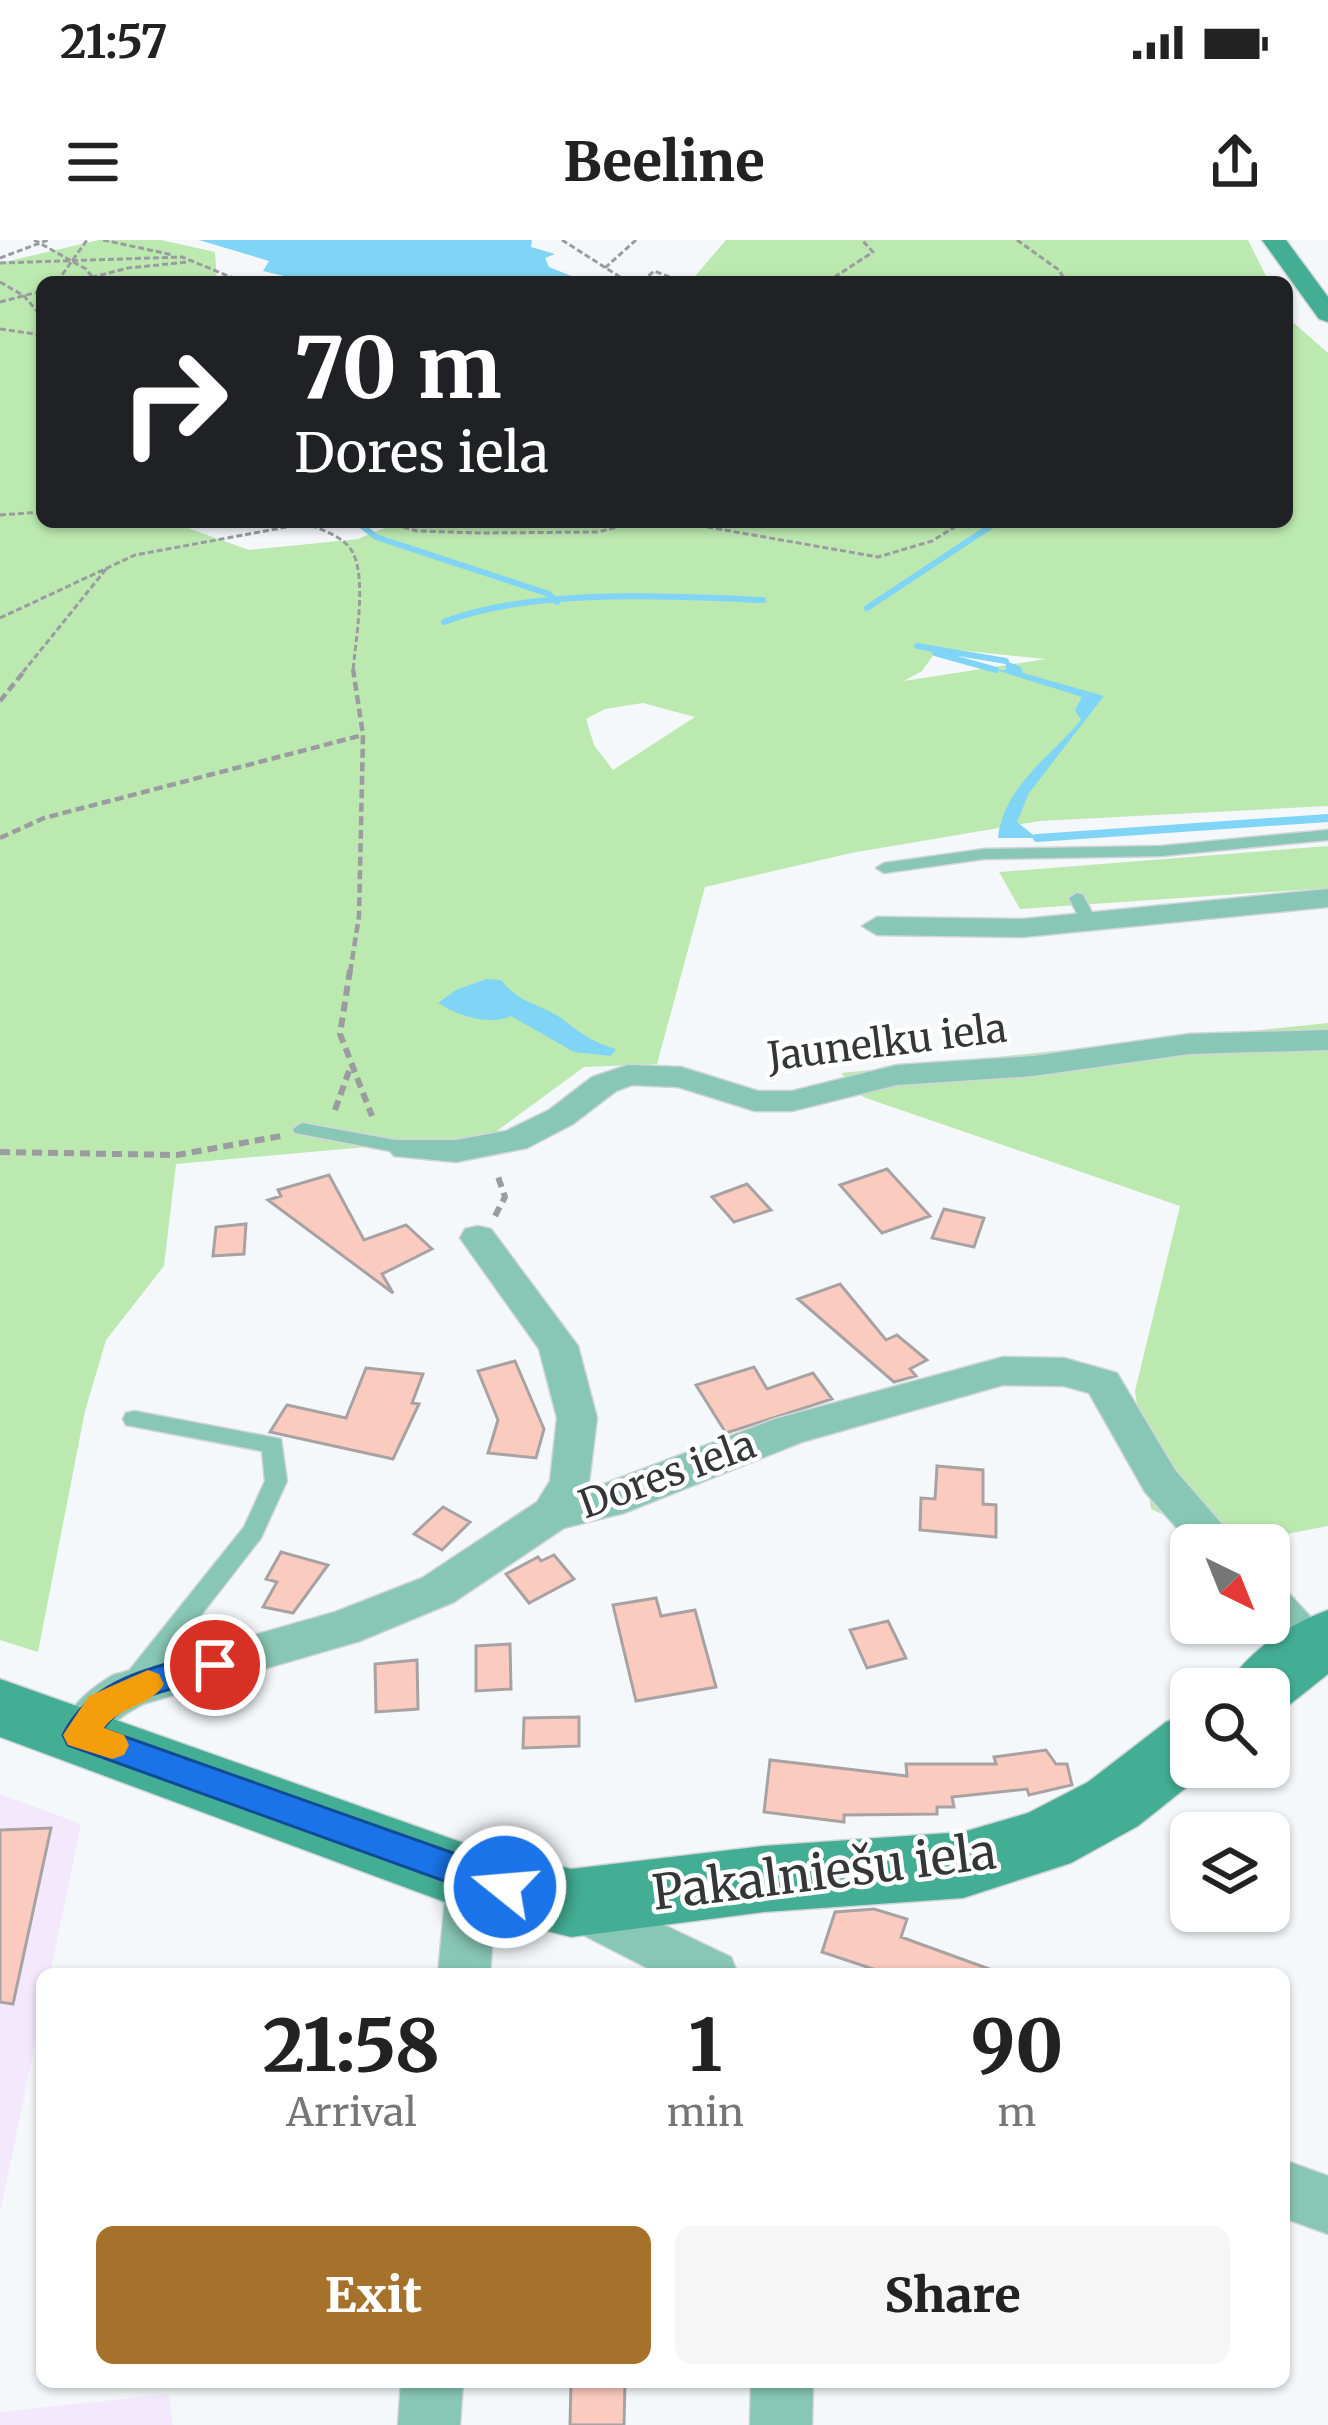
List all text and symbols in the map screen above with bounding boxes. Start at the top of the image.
text: 21:57 [60,14,168,70]
text: Beeline [563,128,765,196]
icon: menu [60,129,126,195]
icon: share [1202,129,1268,195]
text: 70 m [294,315,502,421]
icon: right [96,324,252,480]
text: Dores iela [294,419,549,487]
street label: Jaunelku iela [764,1004,1009,1082]
street label: Dores iela [572,1420,762,1529]
north arrow [1170,1524,1290,1644]
map controls [1170,1524,1290,1932]
pin [164,1614,266,1716]
icon: arrive [182,1632,248,1698]
button: search [1170,1668,1290,1788]
button: layers [1170,1812,1290,1932]
street label: Pakalniešu iela [649,1821,999,1923]
position arrow [442,1824,568,1950]
text: 21:58 [263,2000,440,2091]
text: 1 [689,2000,722,2091]
text: 90 [971,2000,1063,2091]
text: Arrival [286,2088,417,2137]
text: min [667,2088,744,2137]
text: m [998,2088,1036,2137]
button: Exit [96,2226,651,2364]
button: Share [675,2226,1230,2364]

